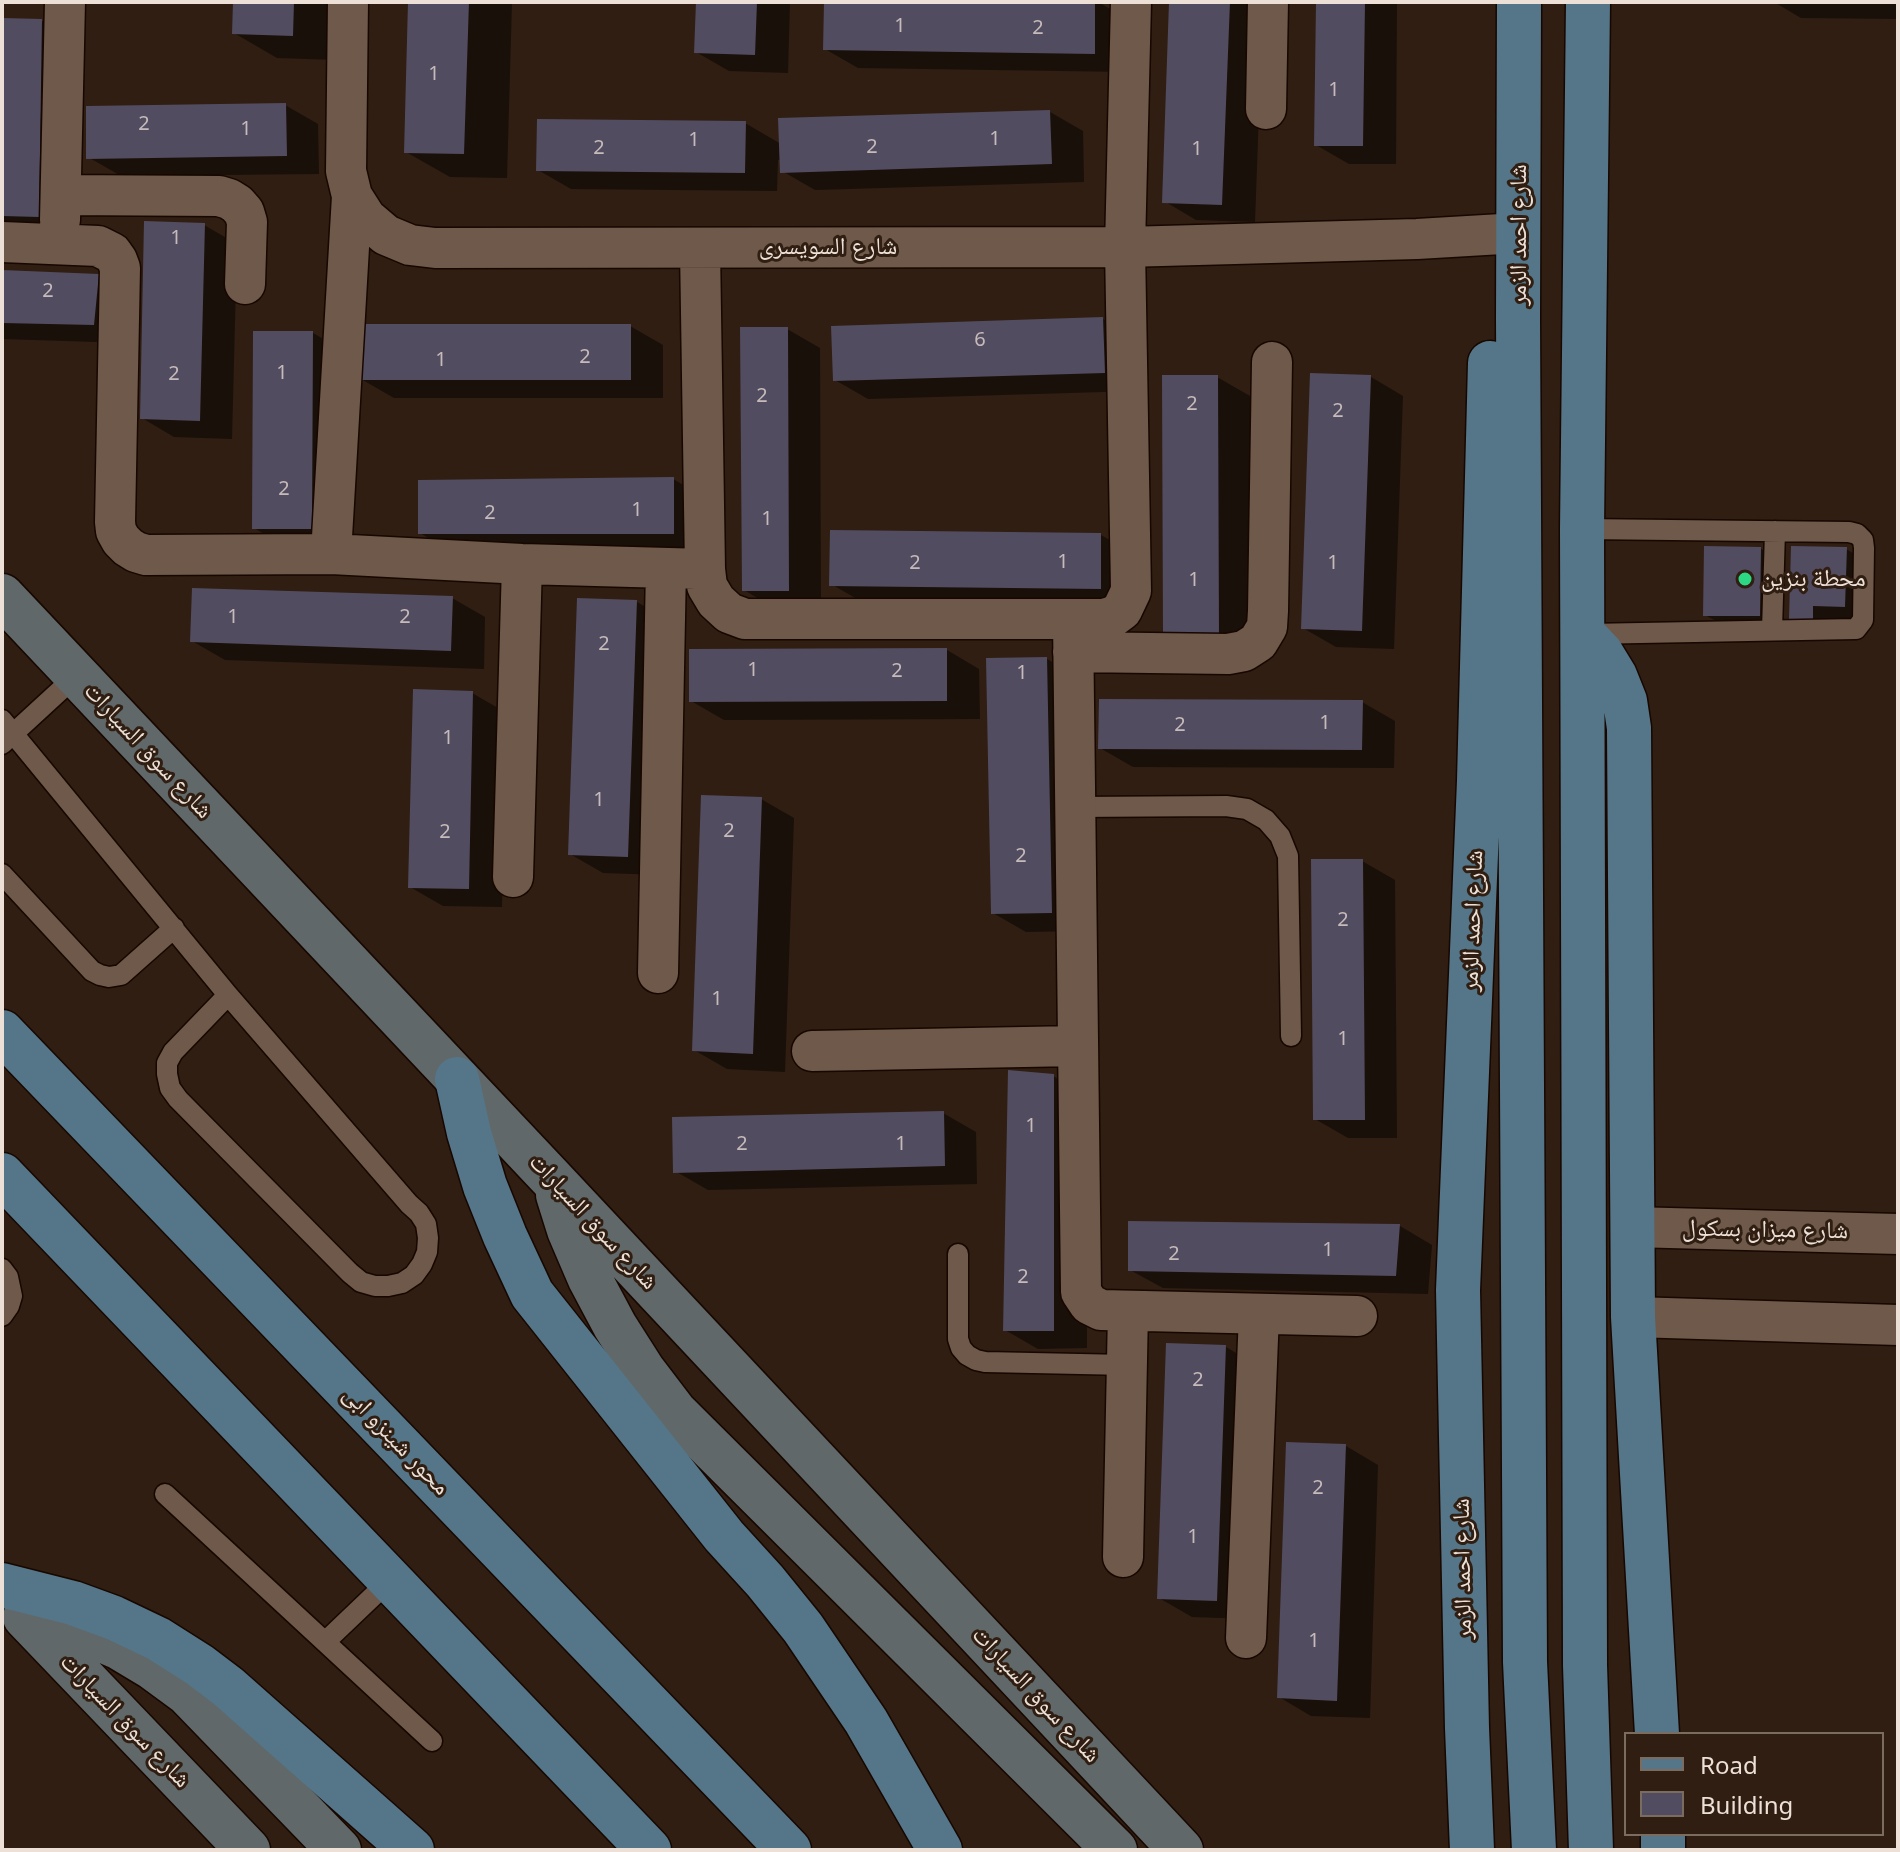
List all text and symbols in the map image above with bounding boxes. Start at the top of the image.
house number: 1 [894,14,906,38]
house number: 2 [1032,16,1044,40]
house number: 1 [428,62,440,86]
house number: 1 [1328,78,1340,102]
house number: 2 [138,112,150,136]
house number: 1 [240,117,252,141]
house number: 1 [989,127,1001,151]
house number: 1 [688,128,700,152]
house number: 2 [866,135,878,159]
house number: 2 [593,136,605,160]
house number: 1 [1191,137,1203,161]
street label: شارع احمد الزمر [1505,164,1533,306]
house number: 1 [170,226,182,250]
street label: شارع السويسرى [759,233,897,261]
house number: 2 [42,279,54,303]
house number: 6 [974,328,986,352]
house number: 2 [579,345,591,369]
house number: 1 [435,348,447,372]
house number: 1 [276,361,288,385]
house number: 2 [168,362,180,386]
house number: 2 [756,384,768,408]
house number: 2 [1186,392,1198,416]
house number: 2 [1332,399,1344,423]
house number: 2 [278,477,290,501]
house number: 1 [631,498,643,522]
house number: 2 [484,501,496,525]
house number: 1 [761,507,773,531]
house number: 1 [1057,550,1069,574]
house number: 2 [909,551,921,575]
house number: 1 [1327,551,1339,575]
place label: محطة بنزين [1761,565,1866,593]
house number: 1 [1188,568,1200,592]
marker: محطة بنزين [1736,570,1754,588]
house number: 1 [227,605,239,629]
house number: 2 [399,605,411,629]
house number: 2 [598,632,610,656]
house number: 1 [747,658,759,682]
house number: 2 [891,659,903,683]
house number: 1 [1016,661,1028,685]
street label: شارع سوق السيارات [78,677,218,825]
house number: 1 [1319,711,1331,735]
house number: 2 [1174,713,1186,737]
house number: 1 [442,726,454,750]
house number: 1 [593,788,605,812]
house number: 2 [723,819,735,843]
house number: 2 [439,820,451,844]
house number: 2 [1015,844,1027,868]
street label: شارع احمد الزمر [1456,850,1490,992]
house number: 2 [1337,908,1349,932]
house number: 1 [711,987,723,1011]
house number: 1 [1337,1027,1349,1051]
house number: 1 [1025,1114,1037,1138]
house number: 2 [736,1132,748,1156]
house number: 1 [895,1132,907,1156]
street label: شارع سوق السيارات [523,1148,663,1296]
street label: شارع ميزان بسكول [1682,1214,1848,1246]
house number: 1 [1322,1238,1334,1262]
house number: 2 [1168,1242,1180,1266]
house number: 2 [1017,1265,1029,1289]
house number: 2 [1192,1368,1204,1392]
street label: محور شينزو ابى [337,1380,455,1502]
house number: 2 [1312,1476,1324,1500]
street label: شارع احمد الزمر [1447,1498,1479,1640]
house number: 1 [1187,1525,1199,1549]
street label: شارع سوق السيارات [966,1621,1106,1769]
house number: 1 [1308,1629,1320,1653]
street label: شارع سوق السيارات [54,1648,196,1794]
legend [1624,1732,1884,1836]
text: Road [1700,1748,1758,1781]
text: Building [1700,1788,1793,1821]

